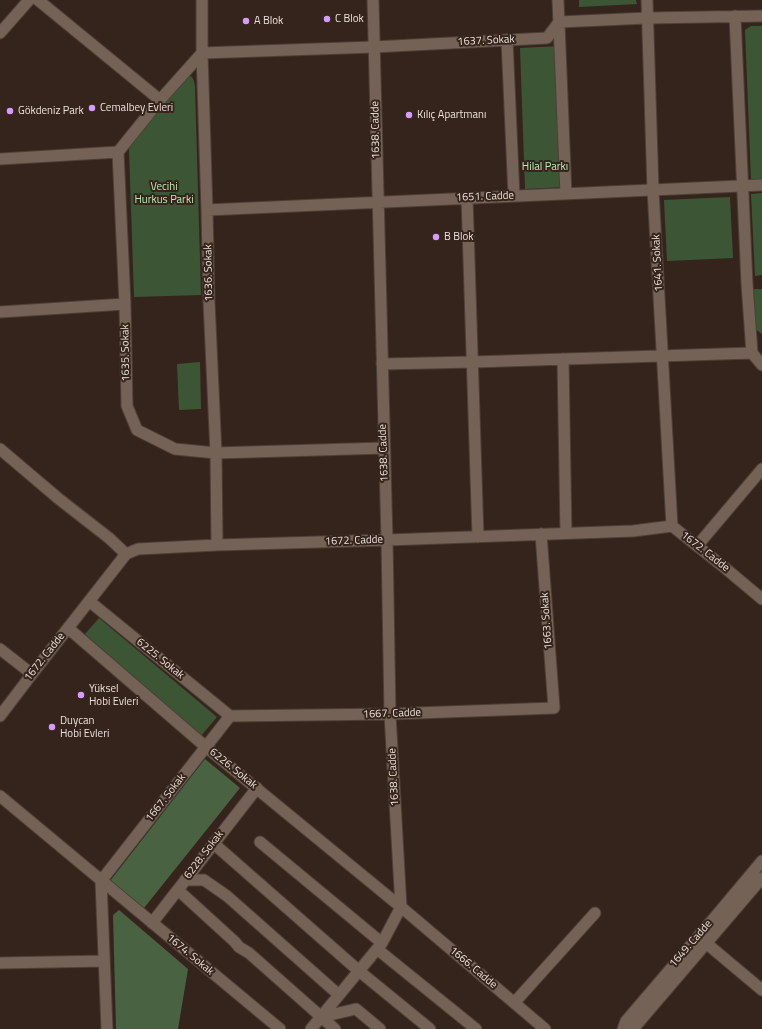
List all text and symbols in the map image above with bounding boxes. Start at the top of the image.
place label: C Blok [335,12,364,26]
place label: A Blok [254,14,283,28]
marker: C Blok [322,14,332,24]
marker: A Blok [241,16,251,26]
street label: 1637. Sokak [457,33,515,49]
place label: Cemalbey Evleri [100,101,173,115]
street label: 1638. Cadde [369,101,383,159]
marker: Cemalbey Evleri [87,103,97,113]
place label: Gökdeniz Park [18,104,84,118]
marker: Gökdeniz Park [5,106,15,116]
place label: Kılıç Apartmanı [417,108,486,122]
marker: Kılıç Apartmanı [404,110,414,120]
park label: Hilal Parkı [522,160,568,174]
park label: Vecihi Hurkus Parki [134,180,194,206]
street label: 1651. Cadde [456,189,514,205]
place label: B Blok [444,230,474,244]
marker: B Blok [431,232,441,242]
street label: 1641. Sokak [650,234,666,292]
street label: 1636. Sokak [202,244,216,302]
street label: 1635. Sokak [119,324,133,382]
street label: 1638. Cadde [376,424,392,482]
street label: 1672. Cadde [678,529,732,575]
street label: 1672. Cadde [325,533,383,549]
street label: 1663. Sokak [538,592,556,650]
street label: 1672. Cadde [22,630,68,684]
street label: 6225. Sokak [134,636,186,682]
place label: Yüksel Hobi Evleri [89,682,138,708]
marker: Yüksel Hobi Evleri [76,690,86,700]
street label: 1667. Cadde [363,706,421,722]
place label: Duycan Hobi Evleri [60,714,109,740]
marker: Duycan Hobi Evleri [47,722,57,732]
street label: 6226. Sokak [207,746,259,792]
street label: 1638. Cadde [386,748,402,806]
street label: 1667. Sokak [143,771,189,825]
street label: 6228. Sokak [182,828,226,882]
street label: 1649. Cadde [667,918,715,970]
street label: 1674. Sokak [164,932,216,978]
street label: 1666. Cadde [446,944,500,992]

